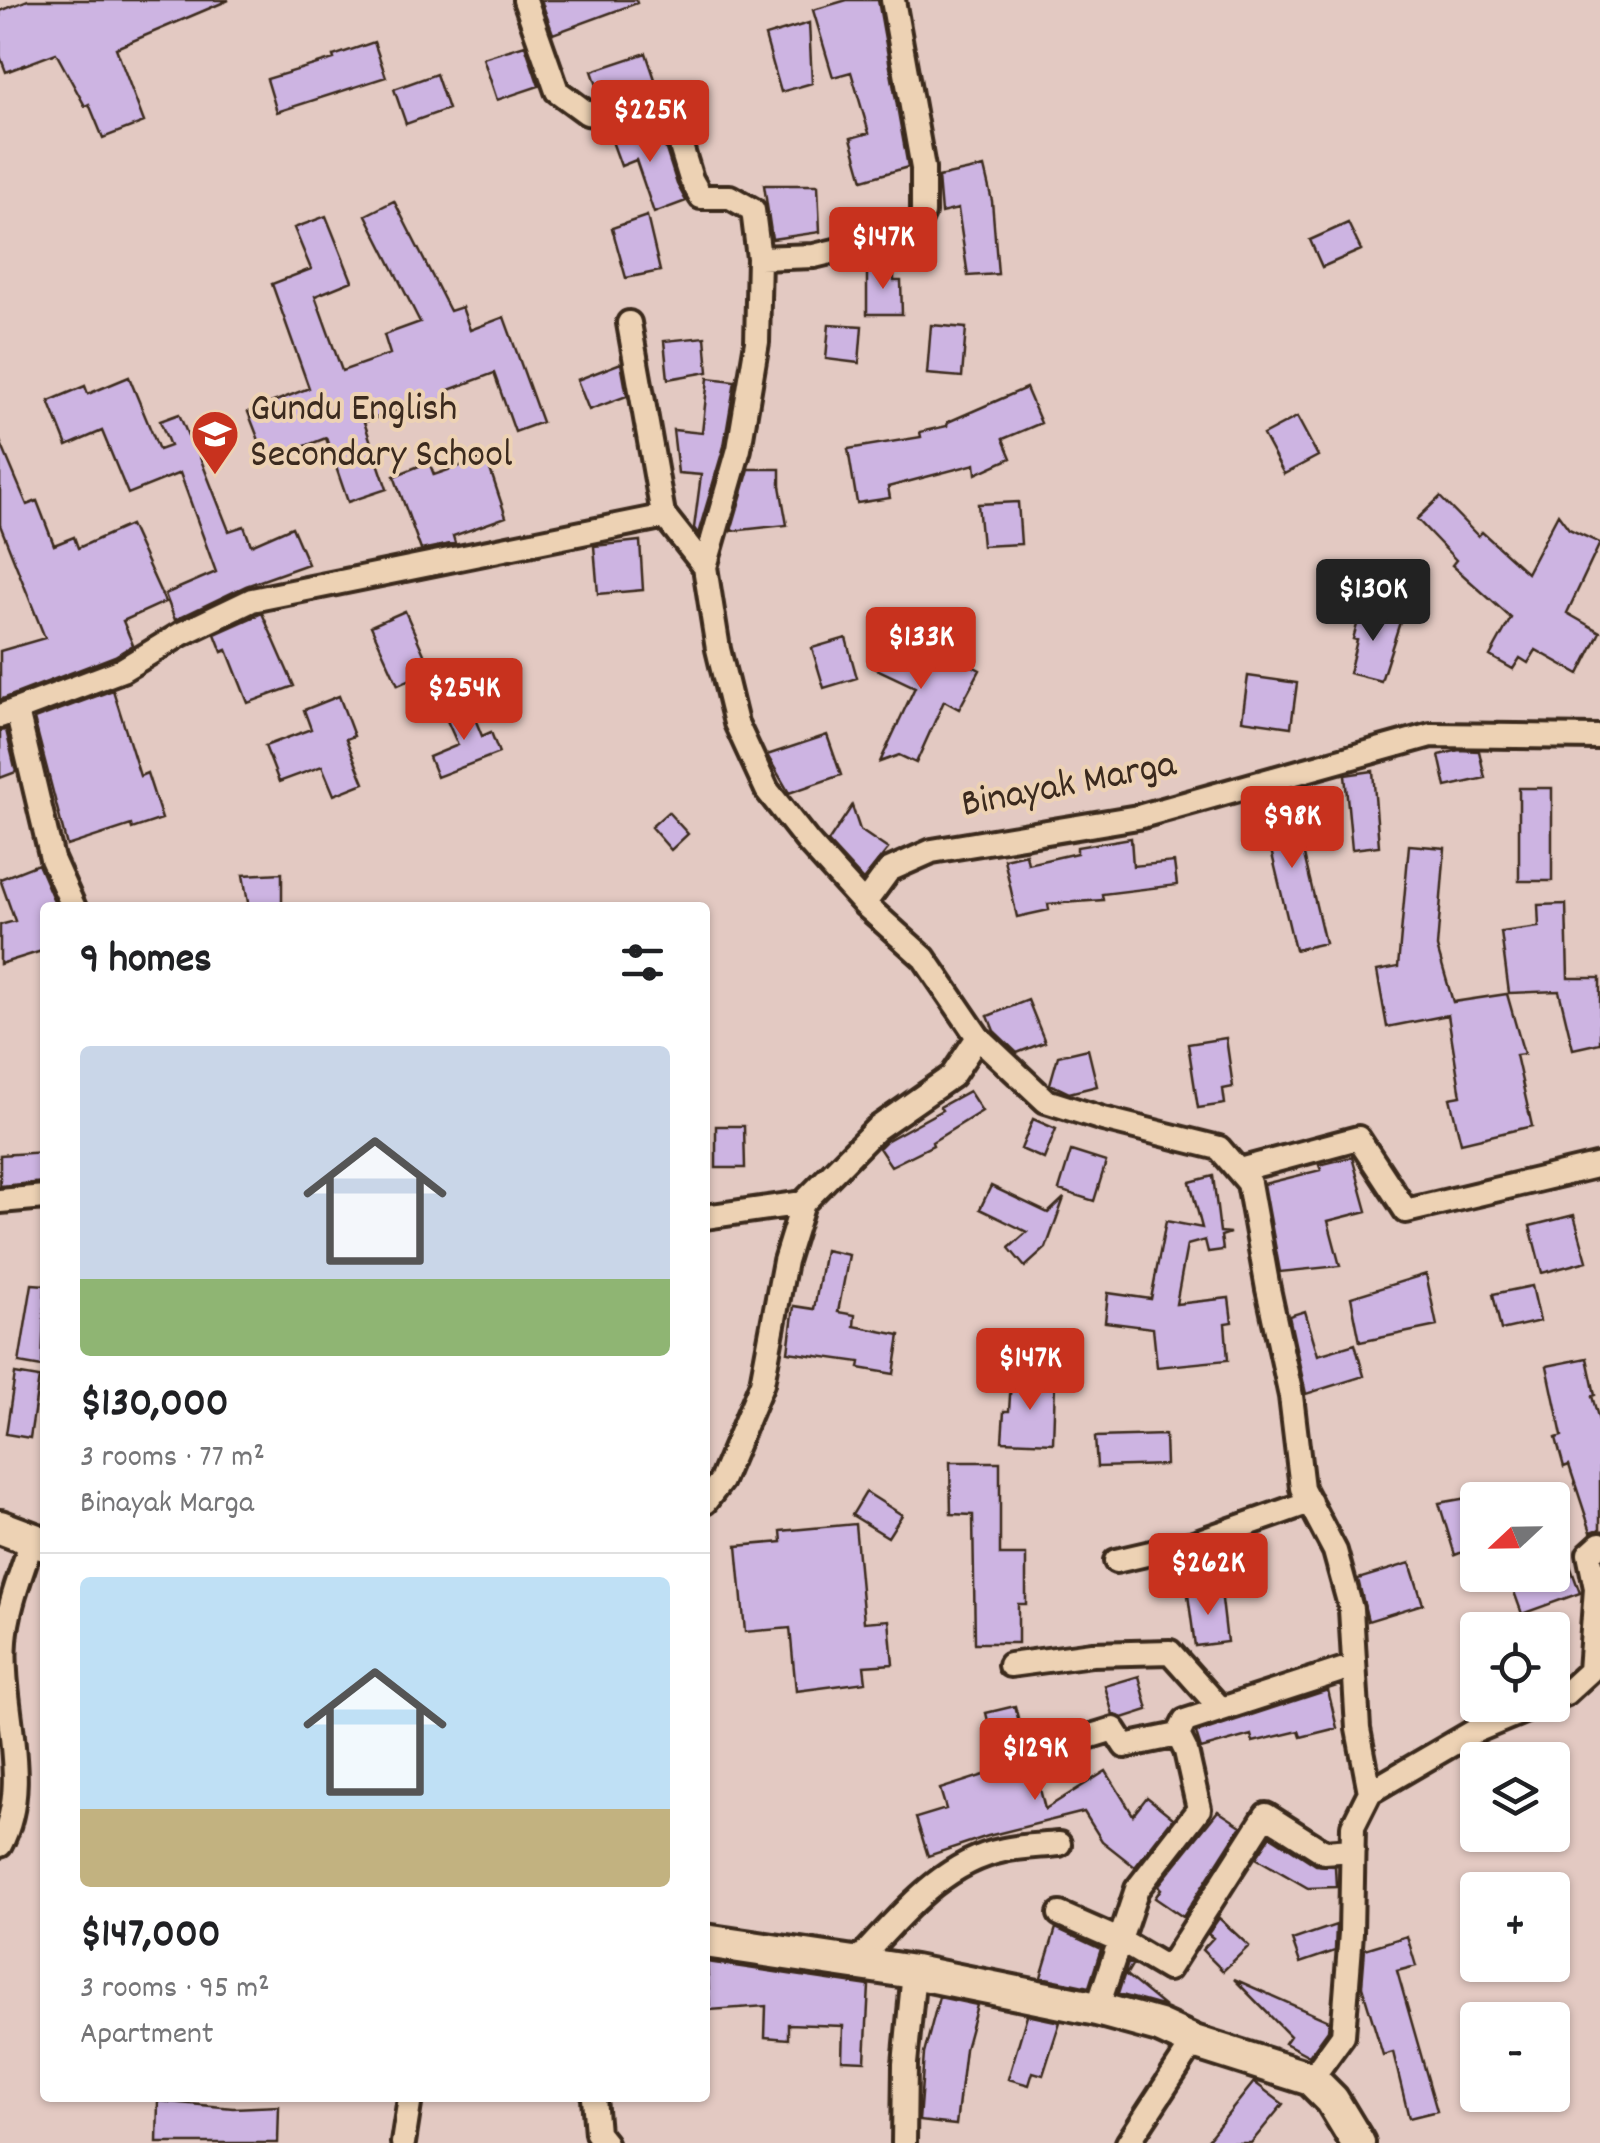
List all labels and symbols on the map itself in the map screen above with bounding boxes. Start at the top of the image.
pin: $225K [580,80,720,165]
pin: $147K [813,207,953,292]
place label: Gundu English Secondary School [250,383,512,486]
school or university icon: Gundu English Secondary School [189,408,241,476]
pin: $130K [1303,559,1443,644]
pin: $133K [851,607,991,692]
pin: $254K [394,658,534,743]
street label: Binayak Marga [957,738,1182,836]
pin: $98K [1233,786,1351,871]
pin: $147K [960,1328,1100,1413]
north arrow [1460,1482,1570,1592]
pin: $262K [1138,1533,1278,1618]
pin: $129K [965,1718,1105,1803]

